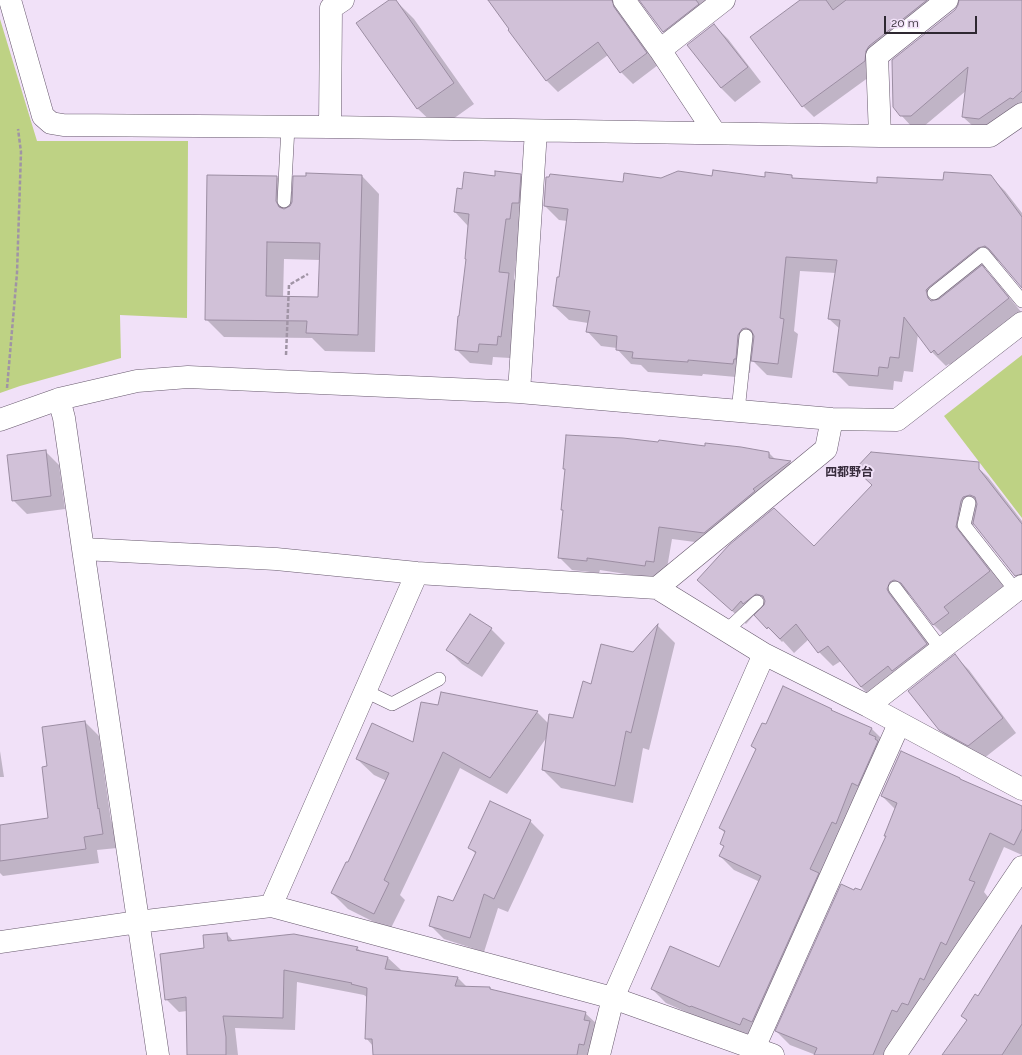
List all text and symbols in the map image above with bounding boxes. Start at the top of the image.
scale bar [886,8,979,34]
text: 20 m [891,16,919,30]
district label: 四都野台 [825,465,873,479]

